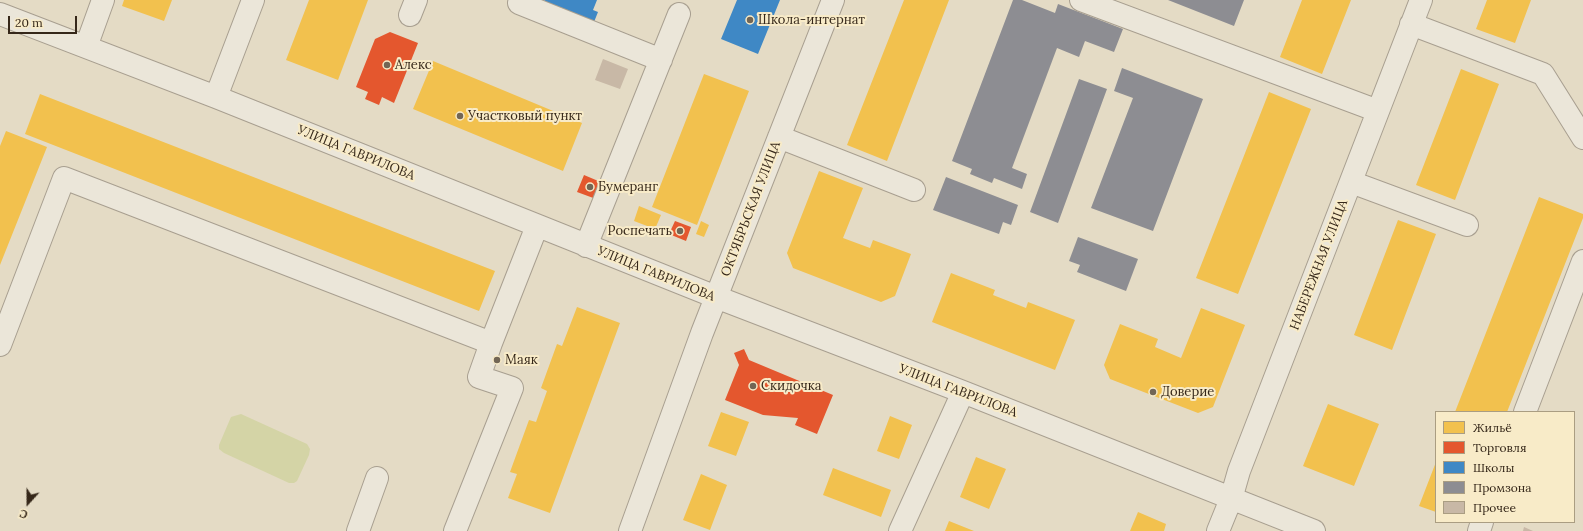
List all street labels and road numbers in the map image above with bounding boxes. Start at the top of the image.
street label: УЛИЦА ГАВРИЛОВА [295,122,417,184]
street label: ОКТЯБРЬСКАЯ УЛИЦА [718,139,784,279]
street label: НАБЕРЕЖНАЯ УЛИЦА [1287,198,1351,332]
street label: УЛИЦА ГАВРИЛОВА [595,243,717,305]
street label: УЛИЦА ГАВРИЛОВА [897,361,1019,421]

